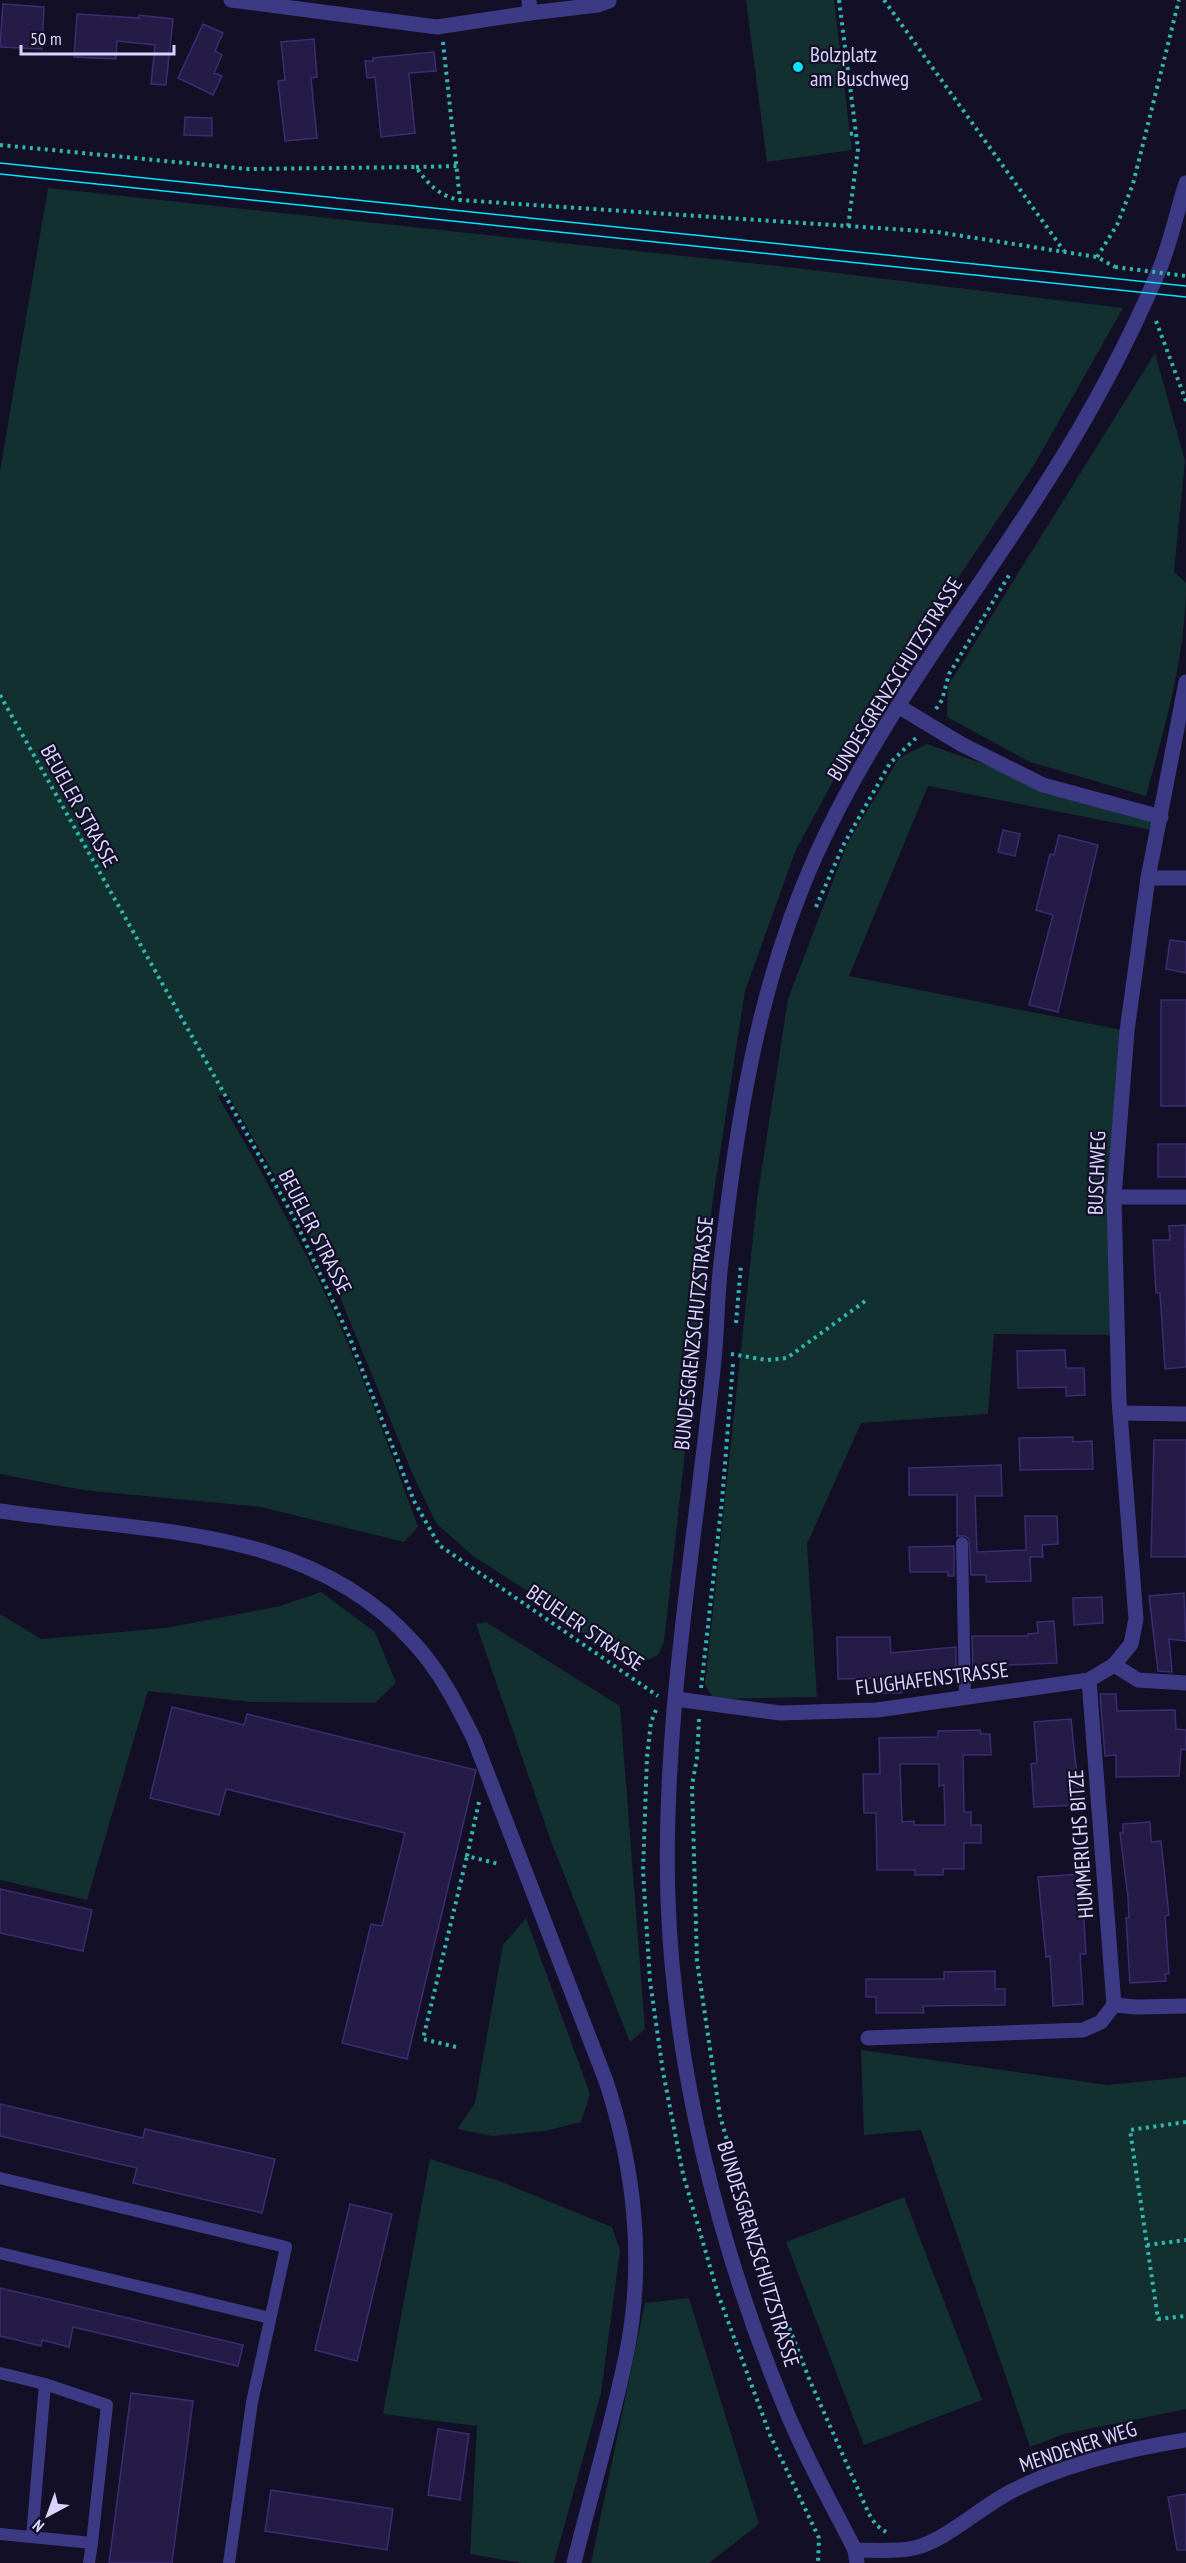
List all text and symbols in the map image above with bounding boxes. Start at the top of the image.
scale bar [21,18,174,56]
text: 50 m [30,27,62,50]
place label: Bolzplatz am Buschweg [810,41,909,92]
marker: Bolzplatz am Buschweg [791,60,805,74]
street label: BUNDESGRENZSCHUTZSTRASSE [821,572,968,785]
street label: BEUELER STRASSE [35,740,124,872]
street label: BUSCHWEG [1082,1130,1111,1216]
street label: BEUELER STRASSE [273,1165,358,1298]
street label: BUNDESGRENZSCHUTZSTRASSE [668,1215,719,1451]
street label: BEUELER STRASSE [521,1578,649,1677]
street label: FLUGHAFENSTRASSE [854,1656,1010,1701]
street label: HUMMERICHS BITZE [1062,1769,1099,1919]
street label: BUNDESGRENZSCHUTZSTRASSE [711,2138,806,2370]
street label: MENDENER WEG [1016,2415,1140,2478]
north arrow [18,2485,78,2545]
text: N [28,2516,48,2537]

